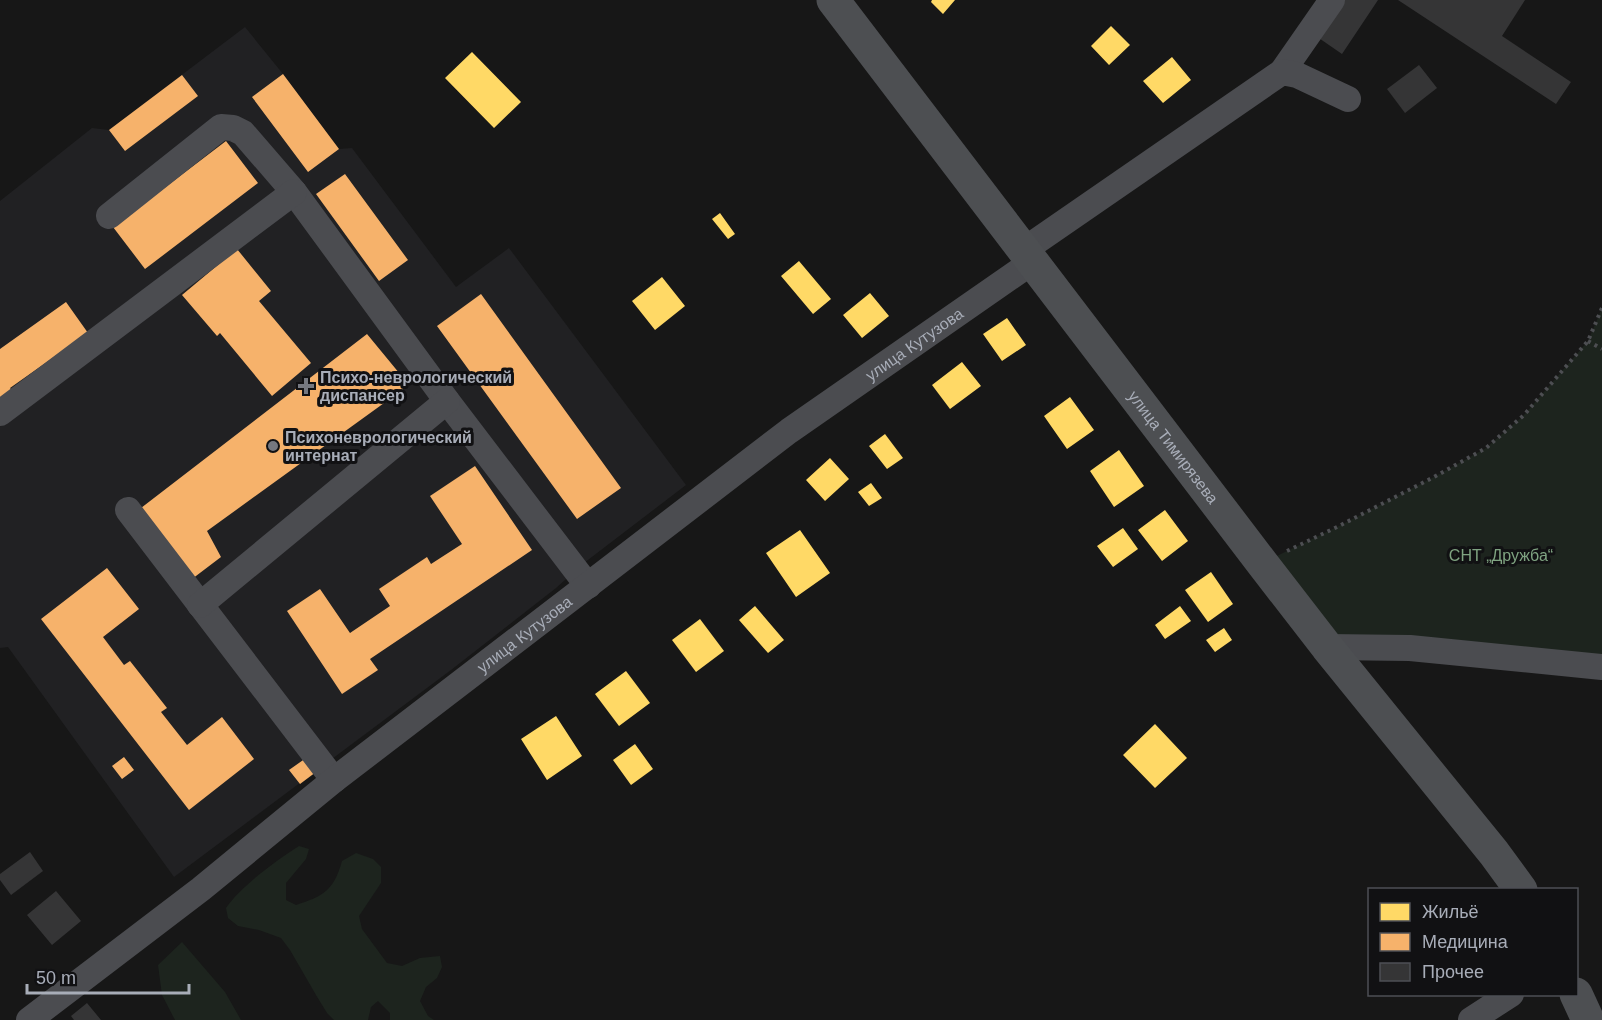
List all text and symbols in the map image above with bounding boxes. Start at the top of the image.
street label: улица Кутузова [863,305,966,384]
place label: Психо-неврологический диспансер [320,369,512,404]
marker: Психо-неврологический диспансер [297,377,315,395]
street label: улица Тимирязева [1125,388,1222,507]
place label: Психоневрологический интернат [285,429,472,464]
marker: Психоневрологический интернат [266,439,280,453]
park label: СНТ „Дружба“ [1449,547,1553,564]
street label: улица Кутузова [474,593,575,676]
legend [1368,888,1578,996]
text: Жильё [1422,902,1479,922]
text: Медицина [1422,932,1509,952]
scale bar [27,957,189,995]
text: Прочее [1422,962,1484,982]
text: 50 m [36,968,76,988]

